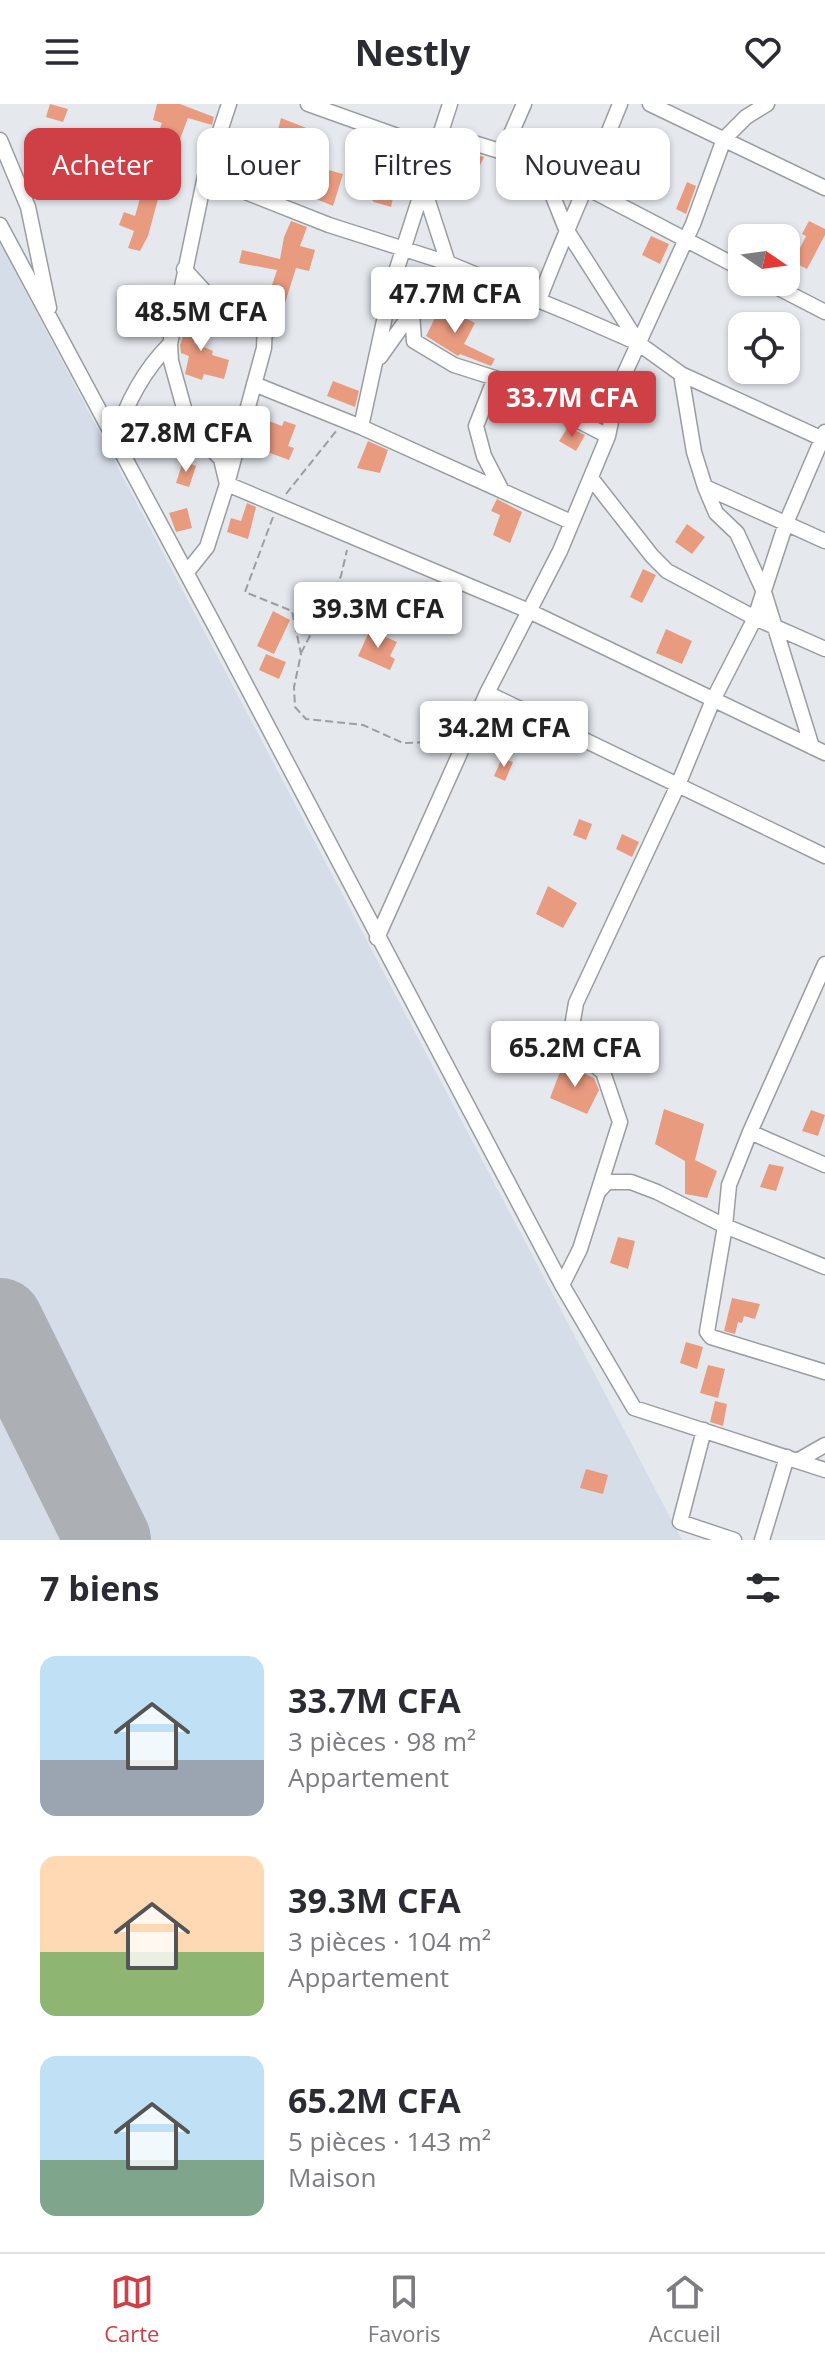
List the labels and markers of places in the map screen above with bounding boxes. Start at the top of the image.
pin: 47.7M CFA [363,267,547,335]
pin: 48.5M CFA [109,285,293,353]
pin: 33.7M CFA [480,371,664,439]
pin: 27.8M CFA [94,406,278,474]
pin: 39.3M CFA [286,582,470,650]
pin: 34.2M CFA [412,701,596,769]
pin: 65.2M CFA [483,1021,667,1089]

